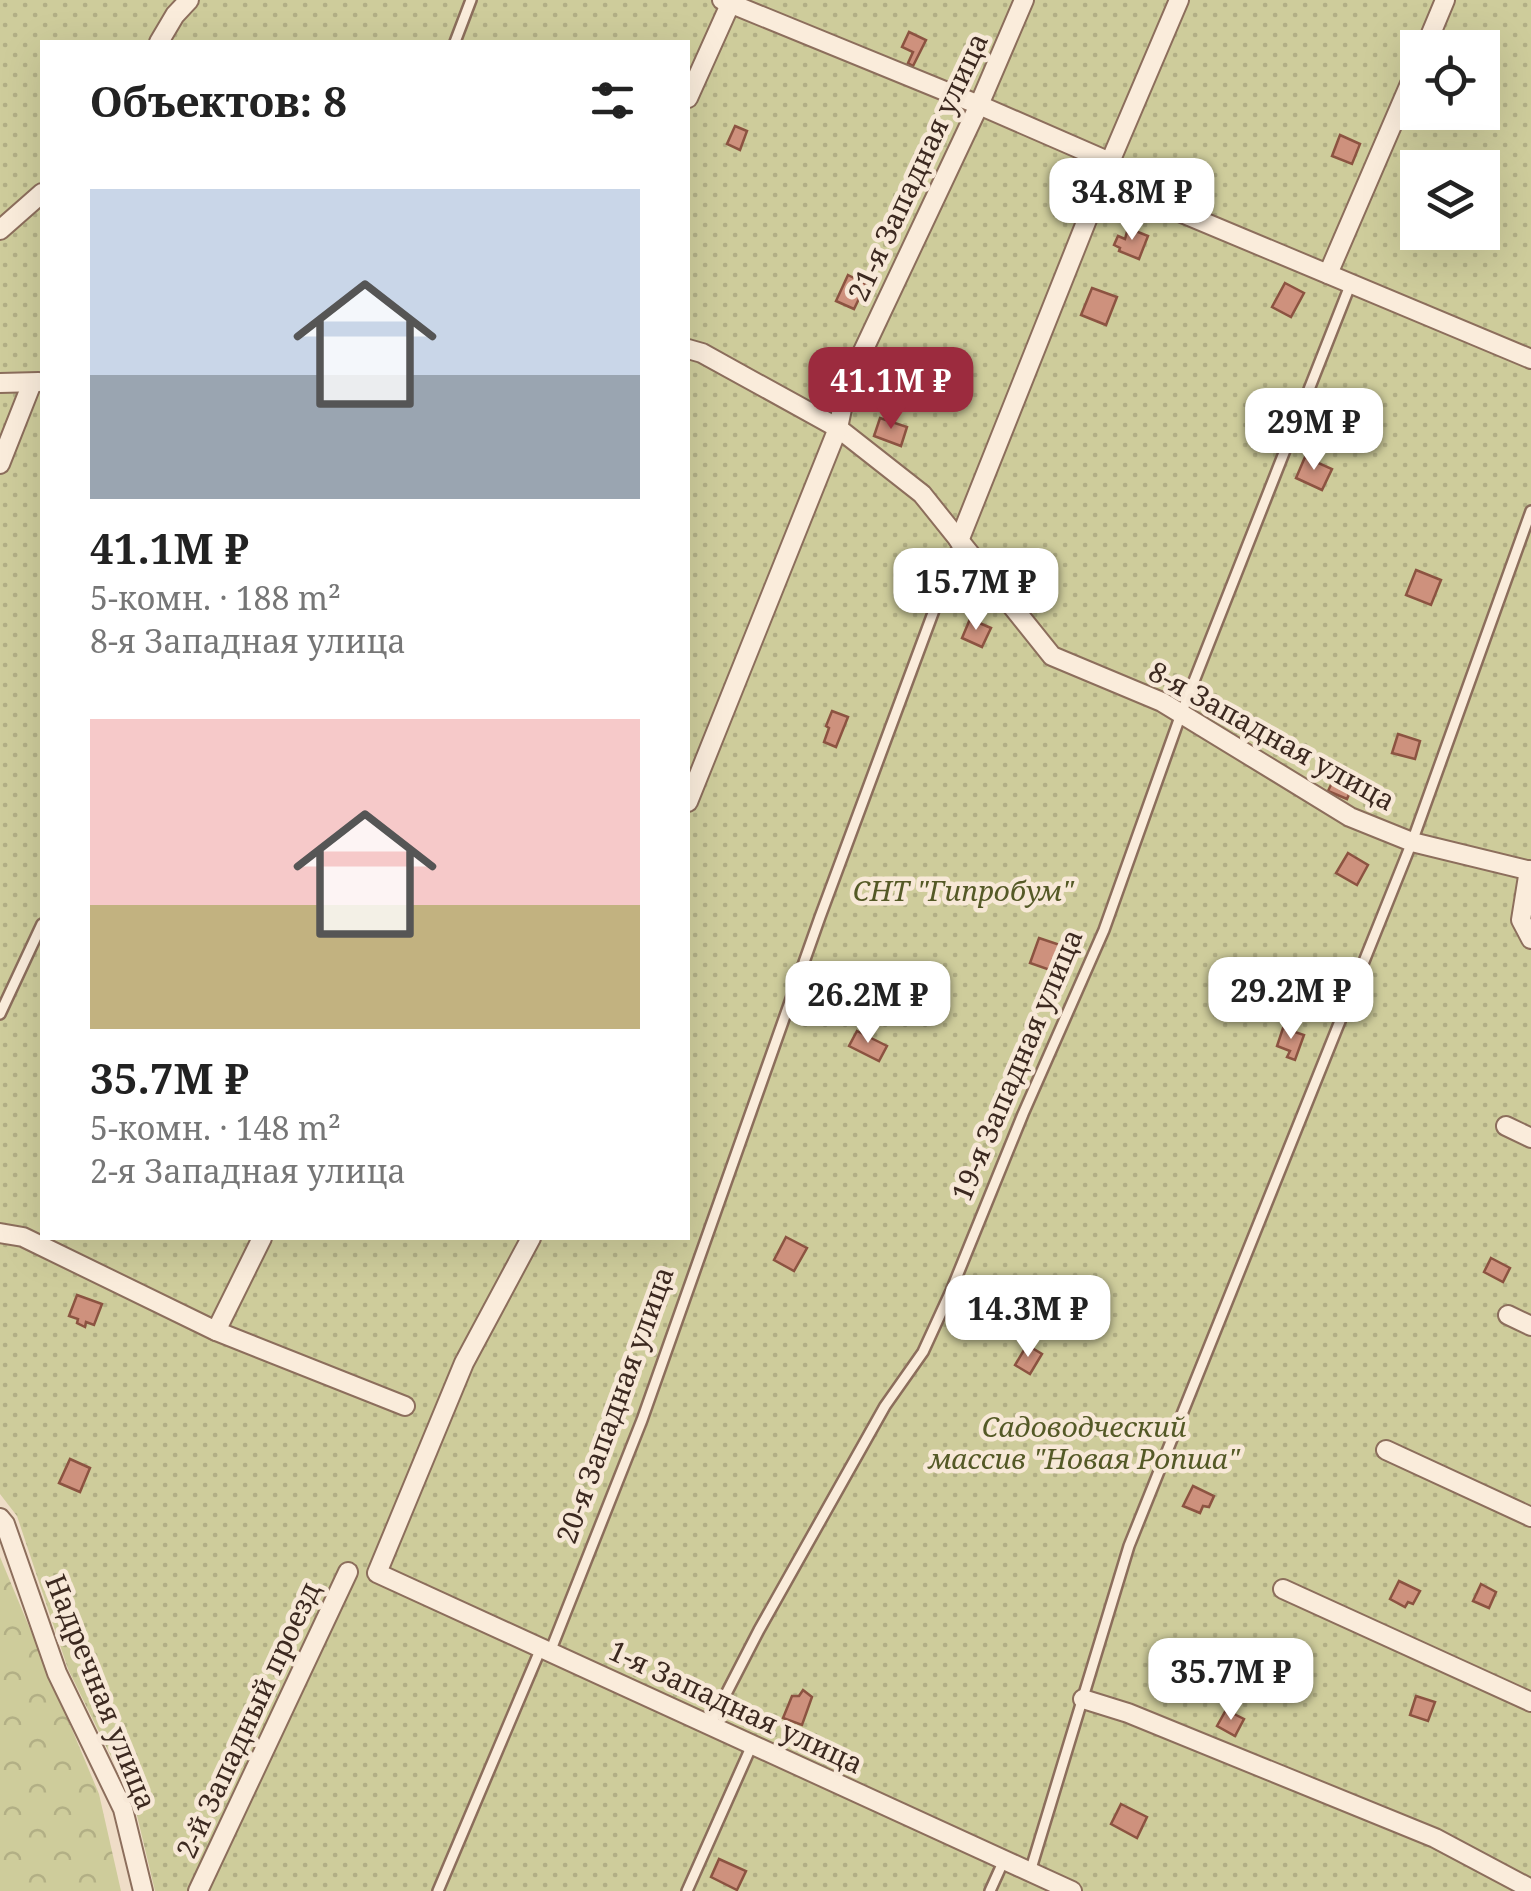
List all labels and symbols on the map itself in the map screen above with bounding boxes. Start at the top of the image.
street label: 21-я Западная улица [838,26,996,307]
pin: 34.8M ₽ [1040,158,1224,243]
pin: 41.1M ₽ [799,347,983,432]
pin: 29M ₽ [1244,388,1384,473]
pin: 15.7M ₽ [884,548,1068,633]
street label: 8-я Западная улица [1142,652,1403,819]
park label: СНТ "Гипробум" [853,871,1075,909]
street label: 19-я Западная улица [942,923,1091,1206]
pin: 29.2M ₽ [1199,957,1383,1042]
pin: 26.2M ₽ [776,961,960,1046]
street label: 20-я Западная улица [546,1261,682,1548]
pin: 14.3M ₽ [936,1275,1120,1360]
park label: Садоводческий массив "Новая Ропша" [927,1407,1241,1477]
street label: Надречная улица [37,1568,166,1815]
street label: 2-й Западный проезд [166,1575,328,1864]
street label: 1-я Западная улица [603,1630,870,1782]
pin: 35.7M ₽ [1139,1638,1323,1723]

